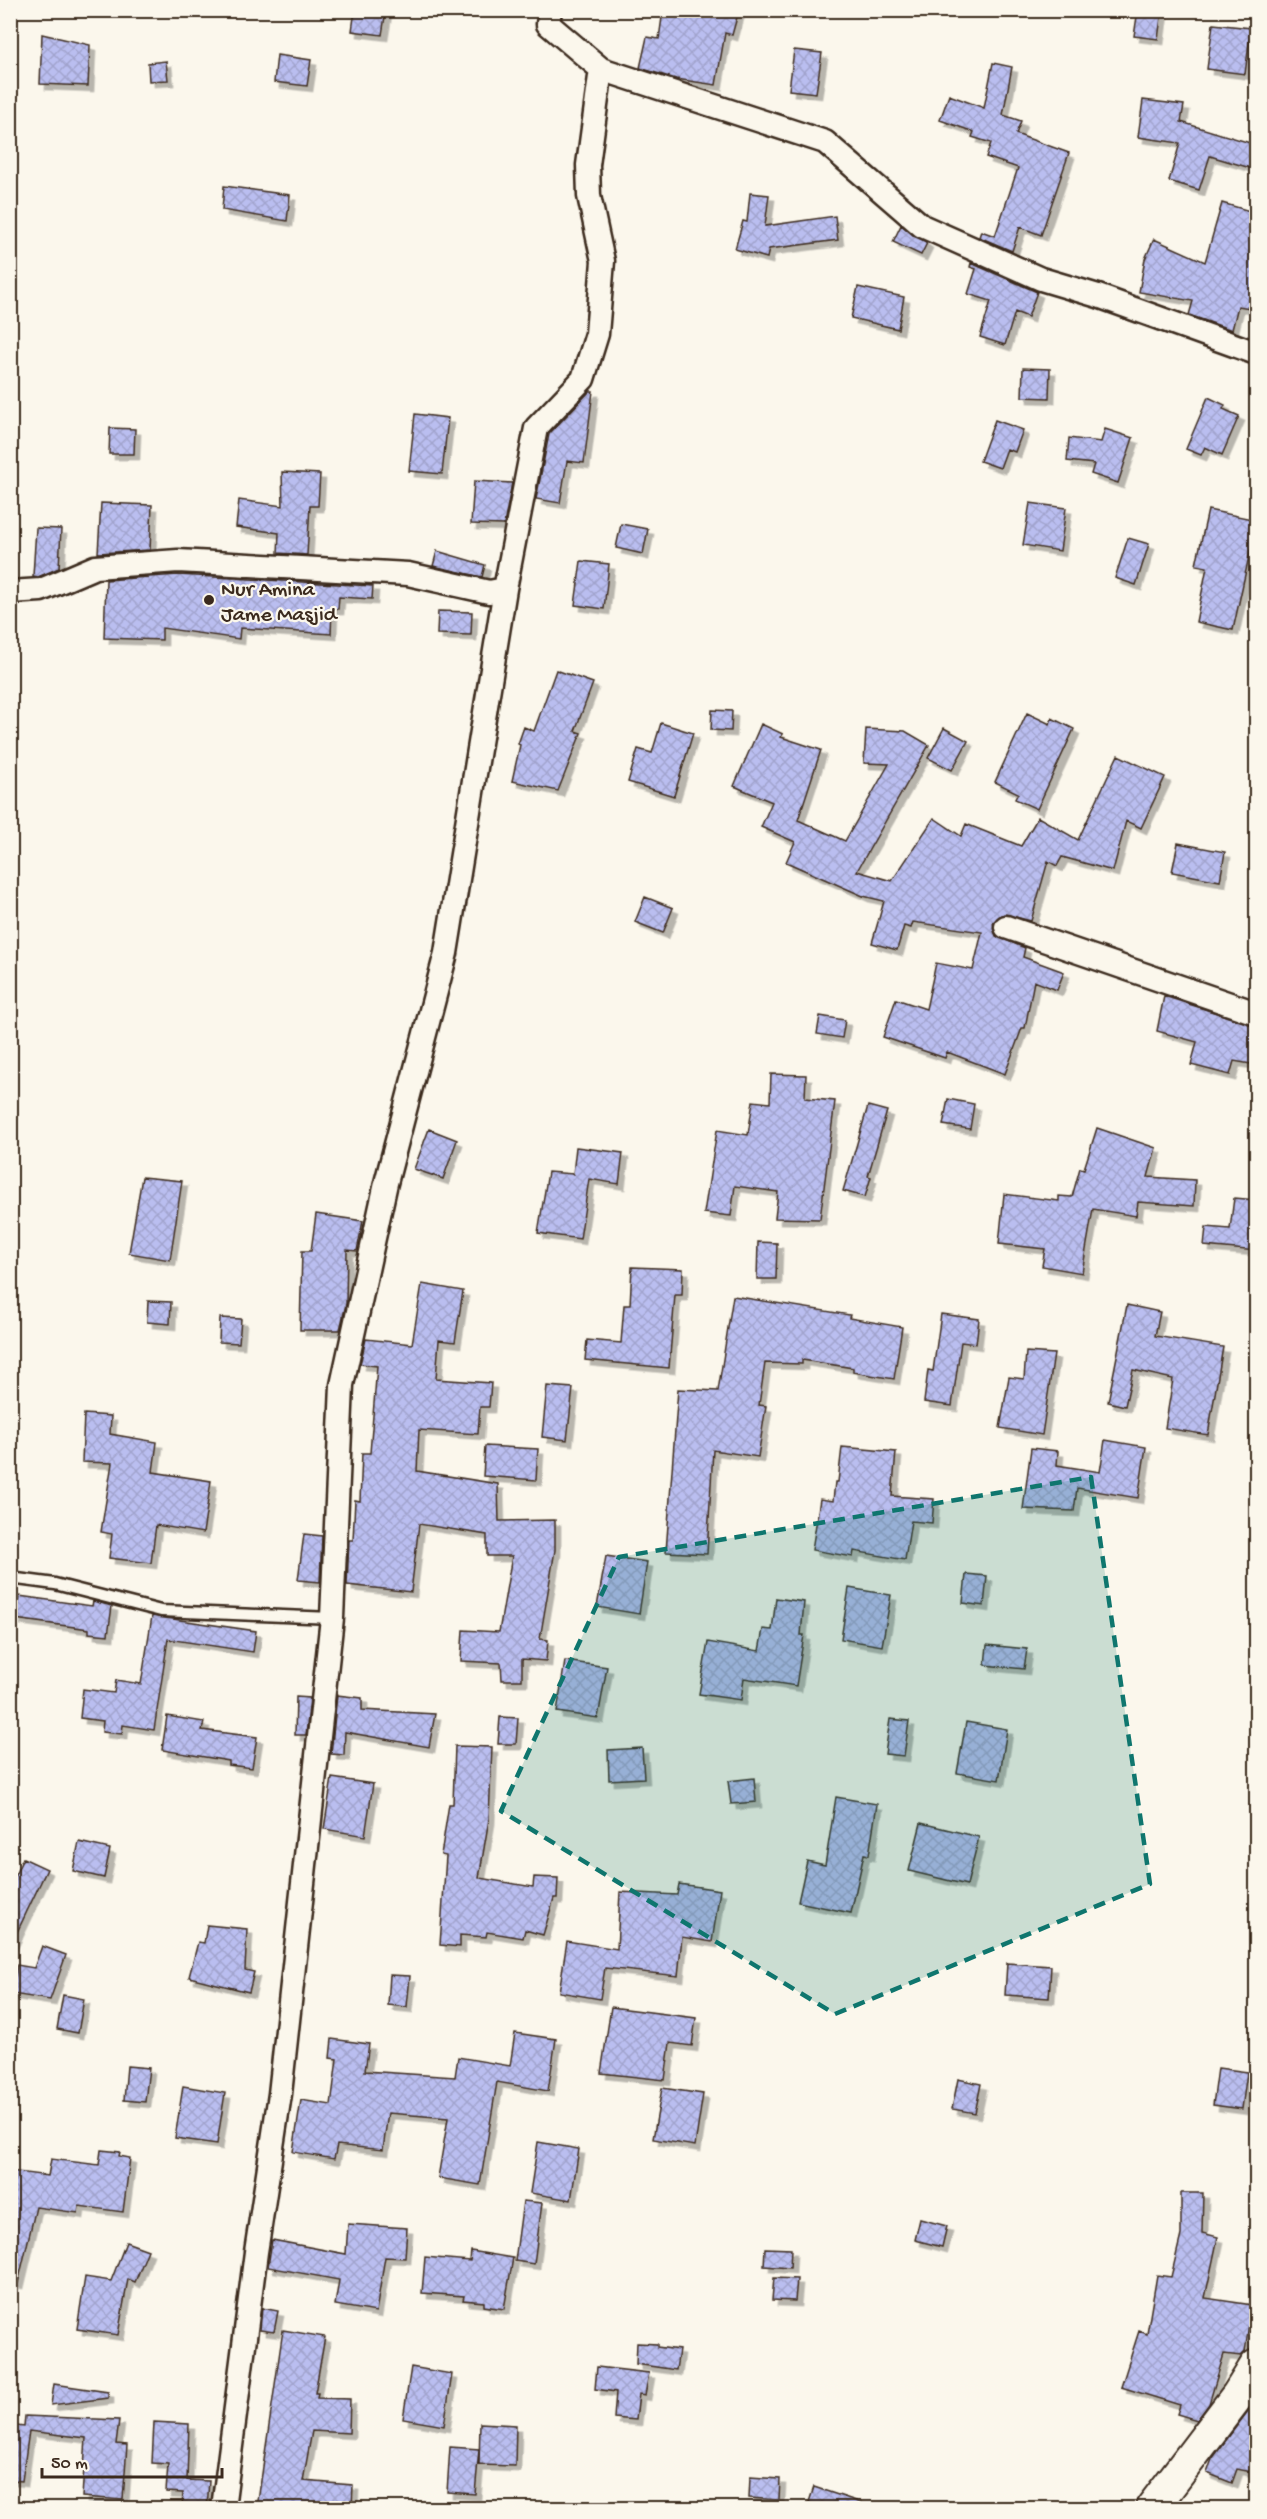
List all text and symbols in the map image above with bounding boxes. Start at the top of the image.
place label: Nur Amina Jame Masjid [221,578,339,629]
marker: Nur Amina Jame Masjid [202,593,216,607]
scale bar [42,2441,222,2479]
text: 50 m [51,2454,88,2475]

